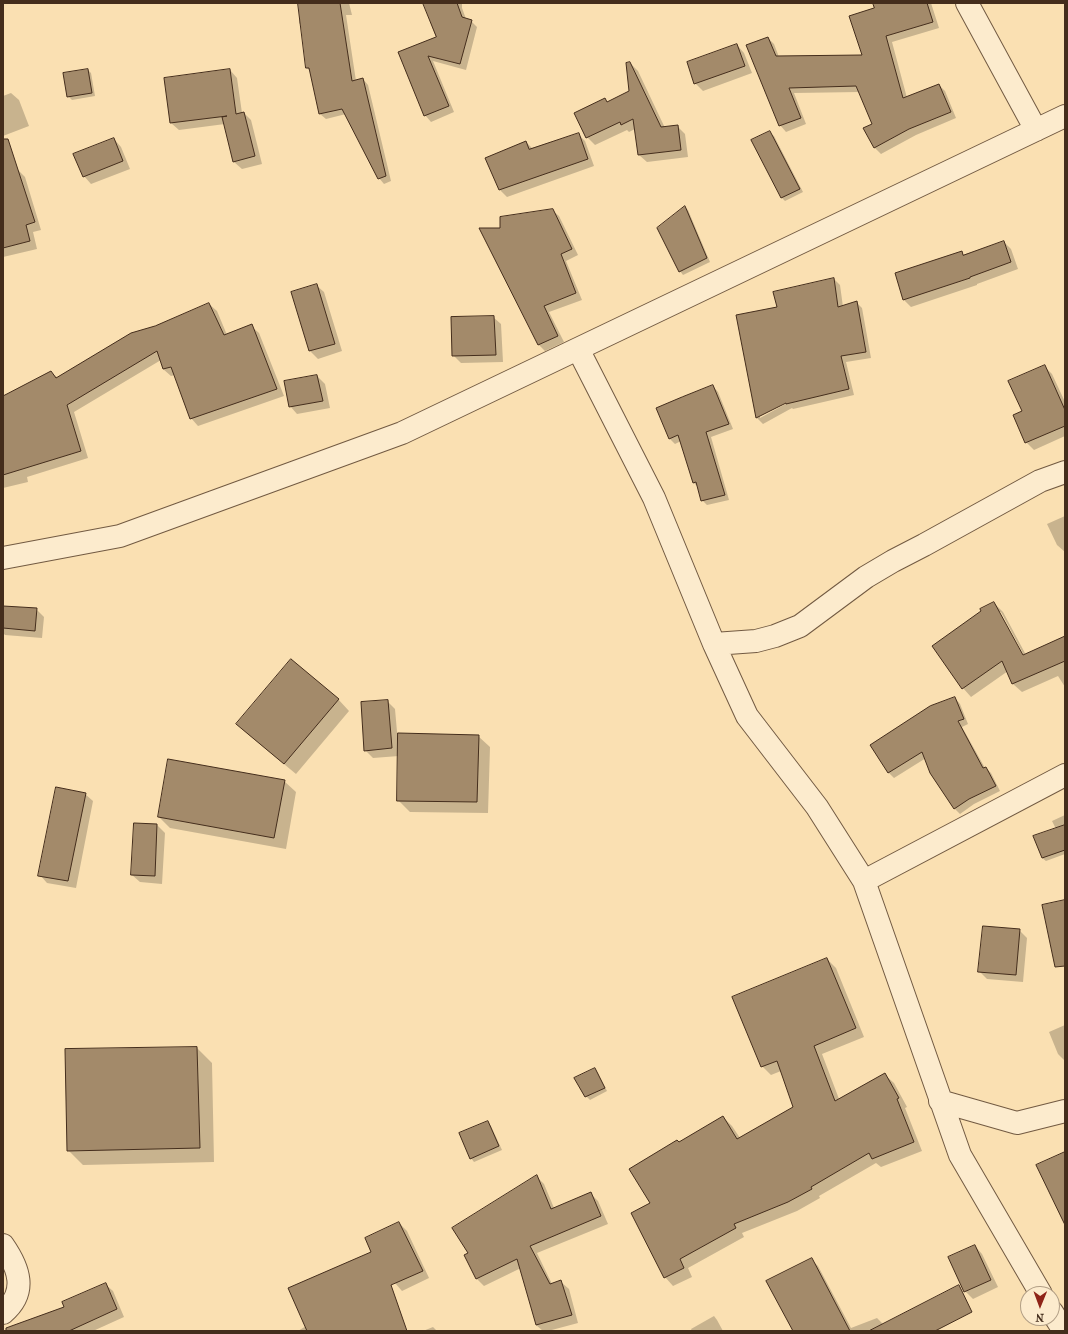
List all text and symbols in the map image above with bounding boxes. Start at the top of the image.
north arrow [1020,1286,1060,1326]
text: N [1036,1311,1044,1324]

